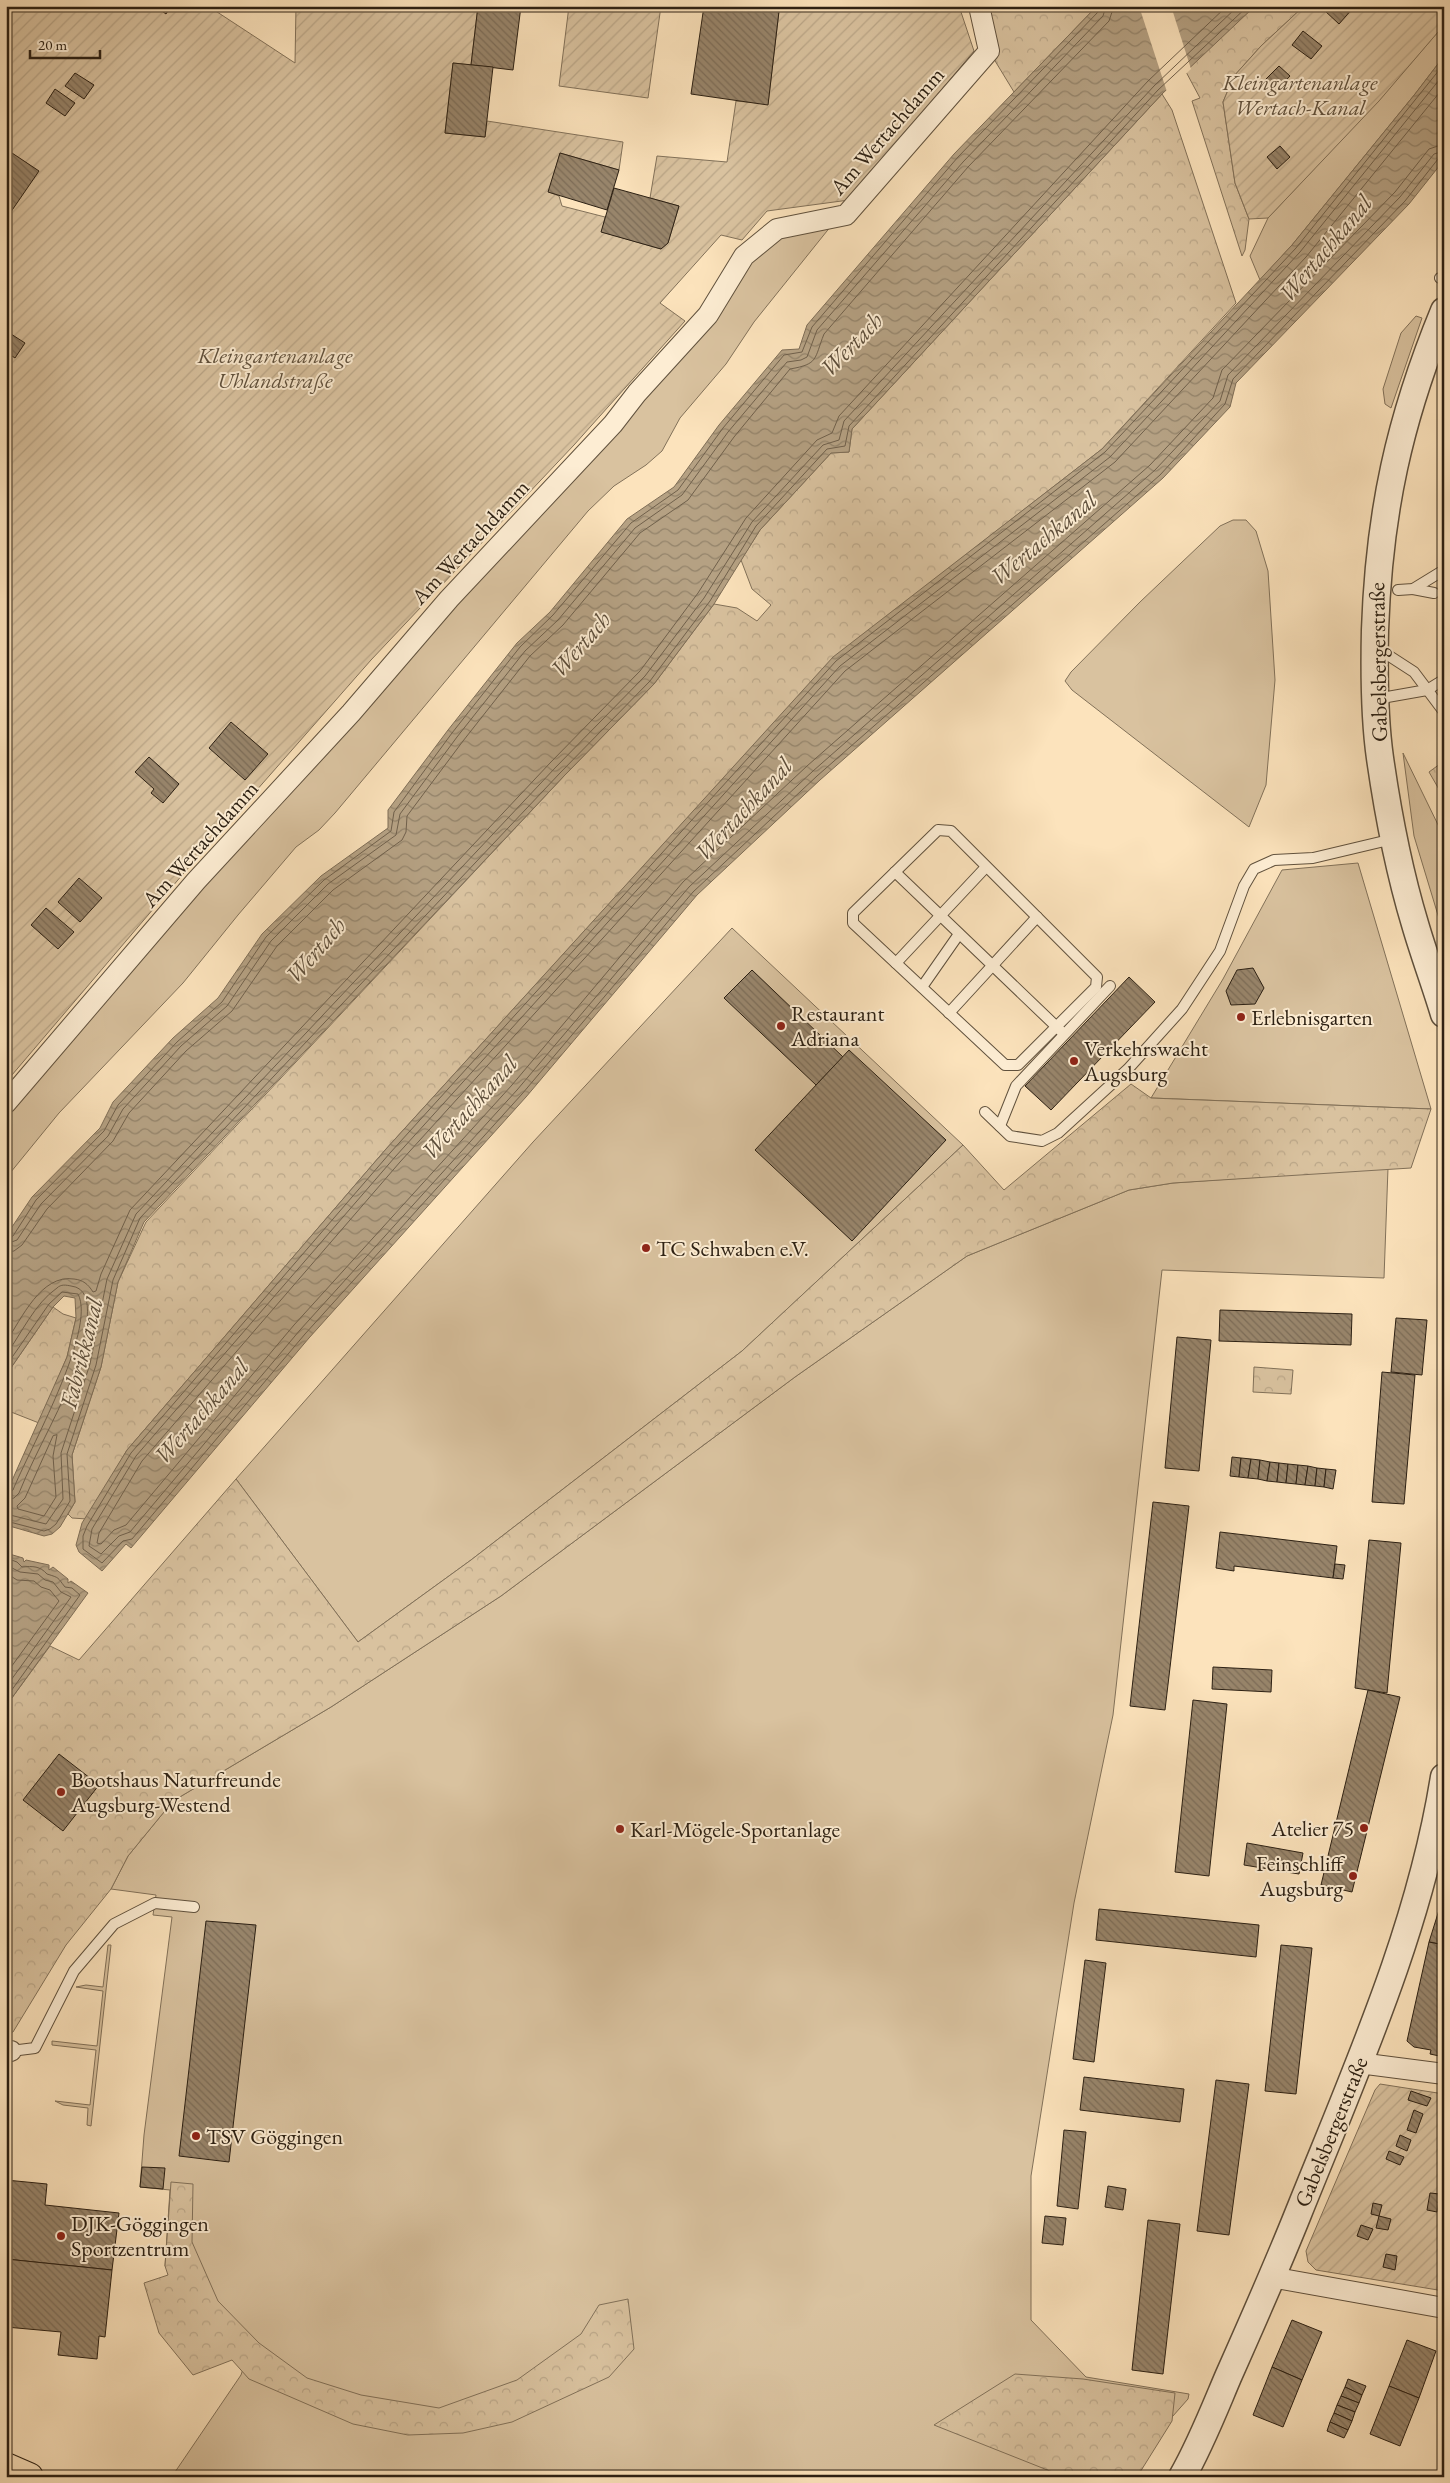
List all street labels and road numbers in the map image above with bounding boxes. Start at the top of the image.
street label: Am Wertachdamm [823,61,951,202]
street label: Am Wertachdamm [404,473,535,611]
street label: Gabelsbergerstraße [1362,582,1394,742]
street label: Am Wertachdamm [135,775,265,914]
street label: Gabelsbergerstraße [1288,2052,1375,2211]

